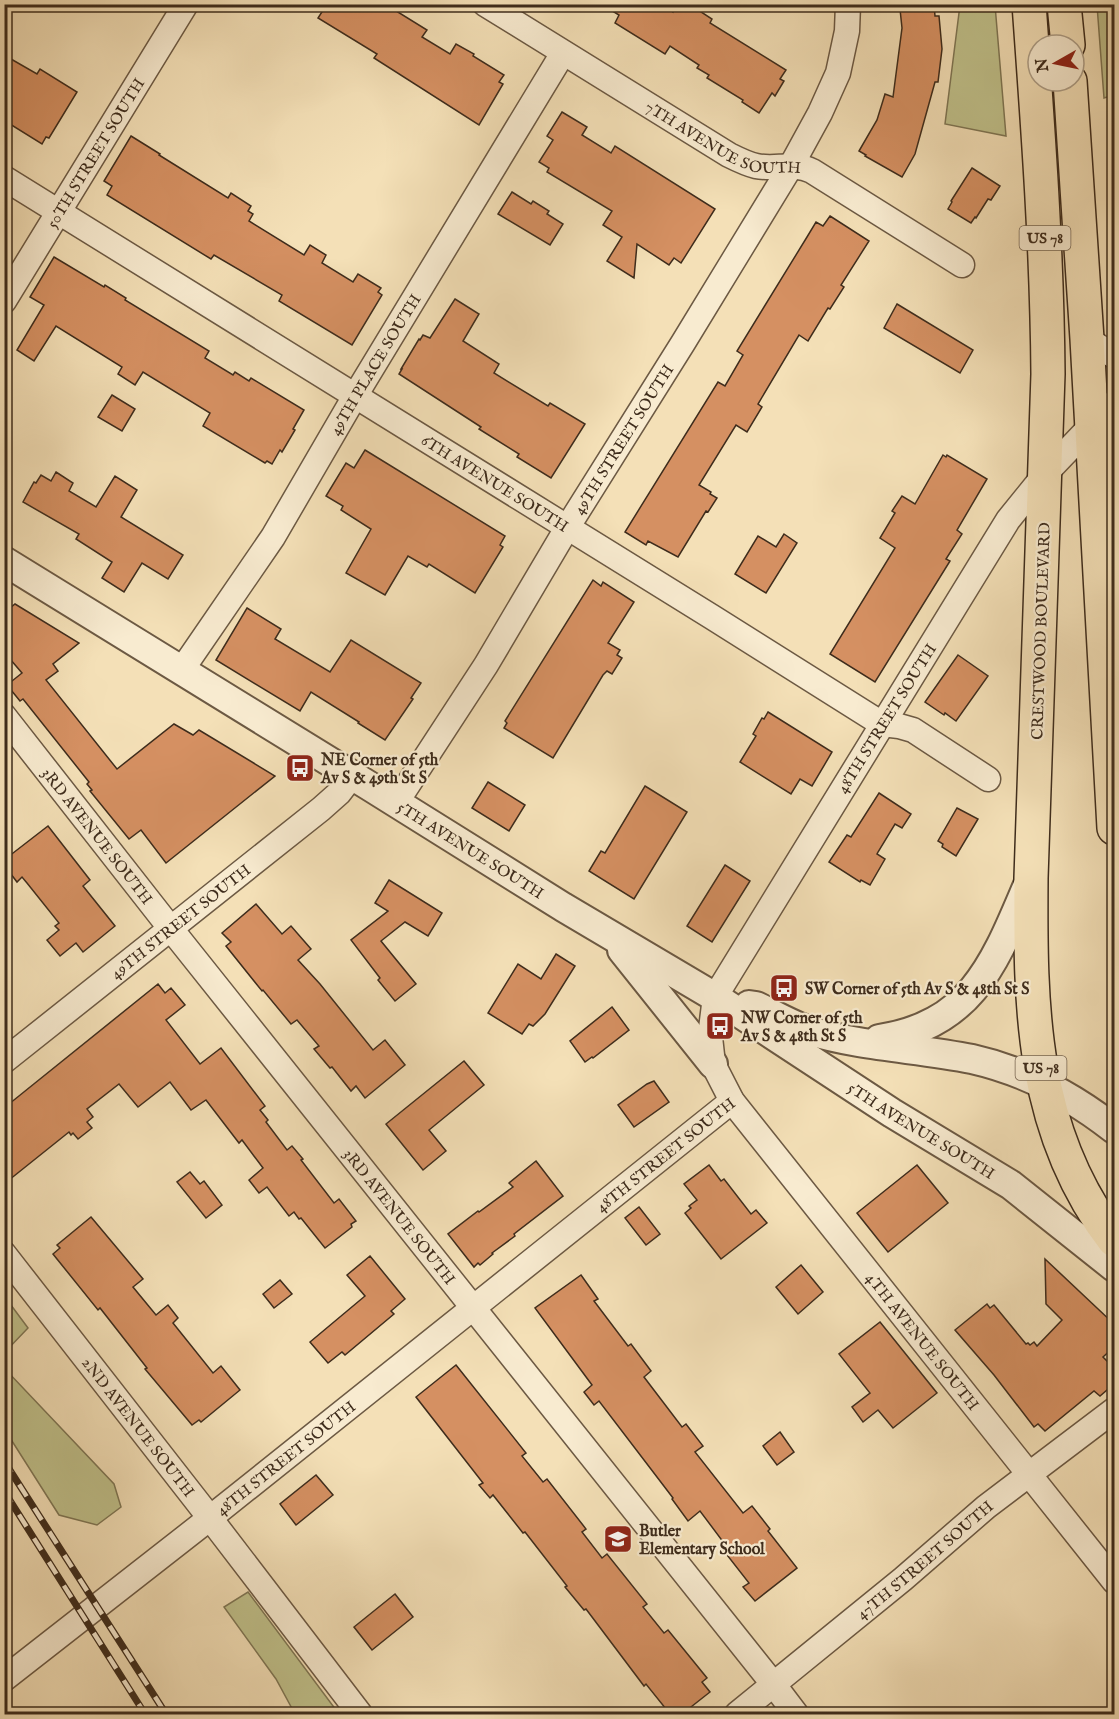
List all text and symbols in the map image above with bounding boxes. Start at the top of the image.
north arrow [1026,33,1086,93]
text: N [1032,56,1054,74]
street label: 50TH STREET SOUTH [43,75,150,232]
street label: 7TH AVENUE SOUTH [641,98,802,179]
road number: US 78 [1020,226,1070,250]
street label: 49TH PLACE SOUTH [326,291,427,440]
street label: 49TH STREET SOUTH [570,361,679,519]
street label: 6TH AVENUE SOUTH [417,431,572,538]
street label: CRESTWOOD BOULEVARD [1028,522,1056,740]
street label: 48TH STREET SOUTH [833,640,942,798]
place label: NE Corner of 5th Av S & 49th St S [320,751,439,789]
bus stop icon: NE Corner of 5th Av S & 49th St S [284,752,316,784]
street label: 3RD AVENUE SOUTH [36,764,156,910]
street label: 5TH AVENUE SOUTH [393,798,547,905]
street label: 49TH STREET SOUTH [107,861,256,984]
bus stop icon: SW Corner of 5th Av S & 48th St S [768,972,800,1004]
place label: SW Corner of 5th Av S & 48th St S [805,980,1030,1000]
place label: NW Corner of 5th Av S & 48th St S [740,1009,863,1047]
bus stop icon: NW Corner of 5th Av S & 48th St S [704,1010,736,1042]
road number: US 78 [1016,1056,1066,1080]
street label: 5TH AVENUE SOUTH [844,1079,998,1185]
street label: 48TH STREET SOUTH [593,1094,740,1218]
street label: 3RD AVENUE SOUTH [338,1145,459,1290]
street label: 4TH AVENUE SOUTH [860,1269,983,1415]
street label: 2ND AVENUE SOUTH [76,1354,198,1502]
street label: 48TH STREET SOUTH [213,1397,361,1521]
street label: 47TH STREET SOUTH [853,1497,999,1625]
place label: Butler Elementary School [639,1522,765,1560]
school or university icon: Butler Elementary School [602,1523,634,1555]

